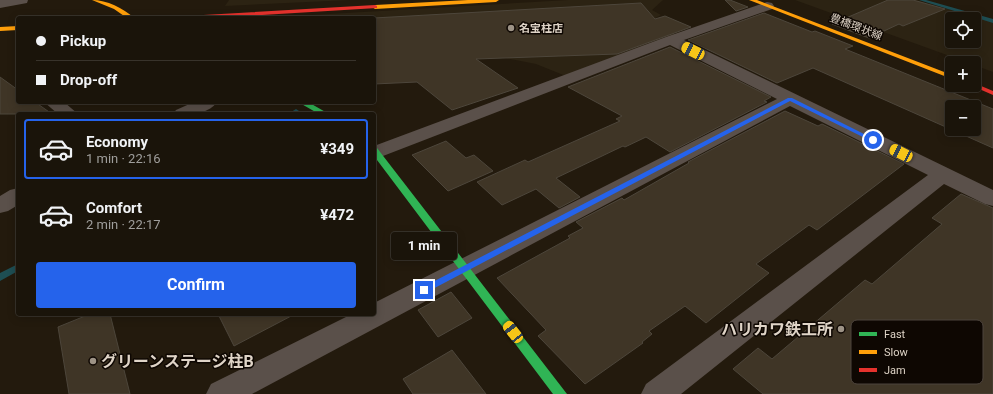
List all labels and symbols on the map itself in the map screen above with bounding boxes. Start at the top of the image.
street label: 豊橋環状線 [828,11,884,43]
place label: 名宝柱店 [519,22,563,35]
marker: 名宝柱店 [506,23,516,33]
car [680,40,706,62]
route start [864,131,882,149]
car [888,142,914,164]
callout: 1 min [391,232,457,260]
route end [415,281,433,299]
car [501,319,525,345]
place label: ハリカワ鉄工所 [721,320,833,339]
legend [851,320,983,384]
marker: ハリカワ鉄工所 [836,324,846,334]
text: Fast [884,328,906,341]
text: Slow [884,346,908,359]
place label: グリーンステージ柱B [101,352,254,371]
marker: グリーンステージ柱B [88,356,98,366]
text: Jam [884,364,906,377]

